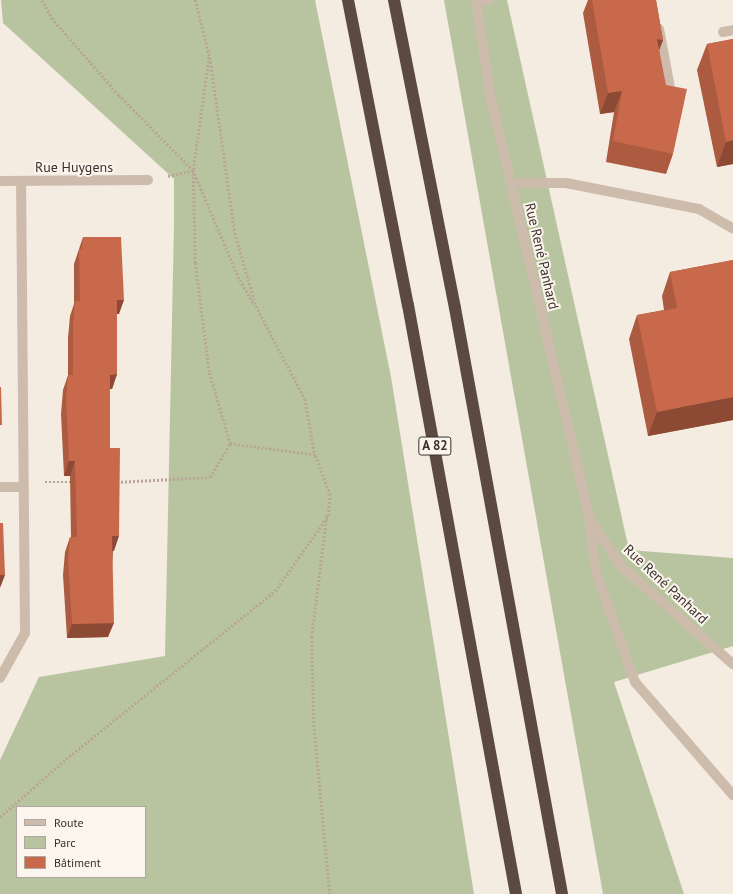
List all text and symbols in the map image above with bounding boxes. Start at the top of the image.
street label: Rue Huygens [35,159,113,175]
street label: Rue René Panhard [522,201,562,311]
road number: A 82 [418,435,452,457]
street label: Rue René Panhard [621,541,711,627]
legend [16,806,146,878]
text: Route [54,815,84,830]
text: Parc [54,835,76,850]
text: Bâtiment [54,855,101,870]

